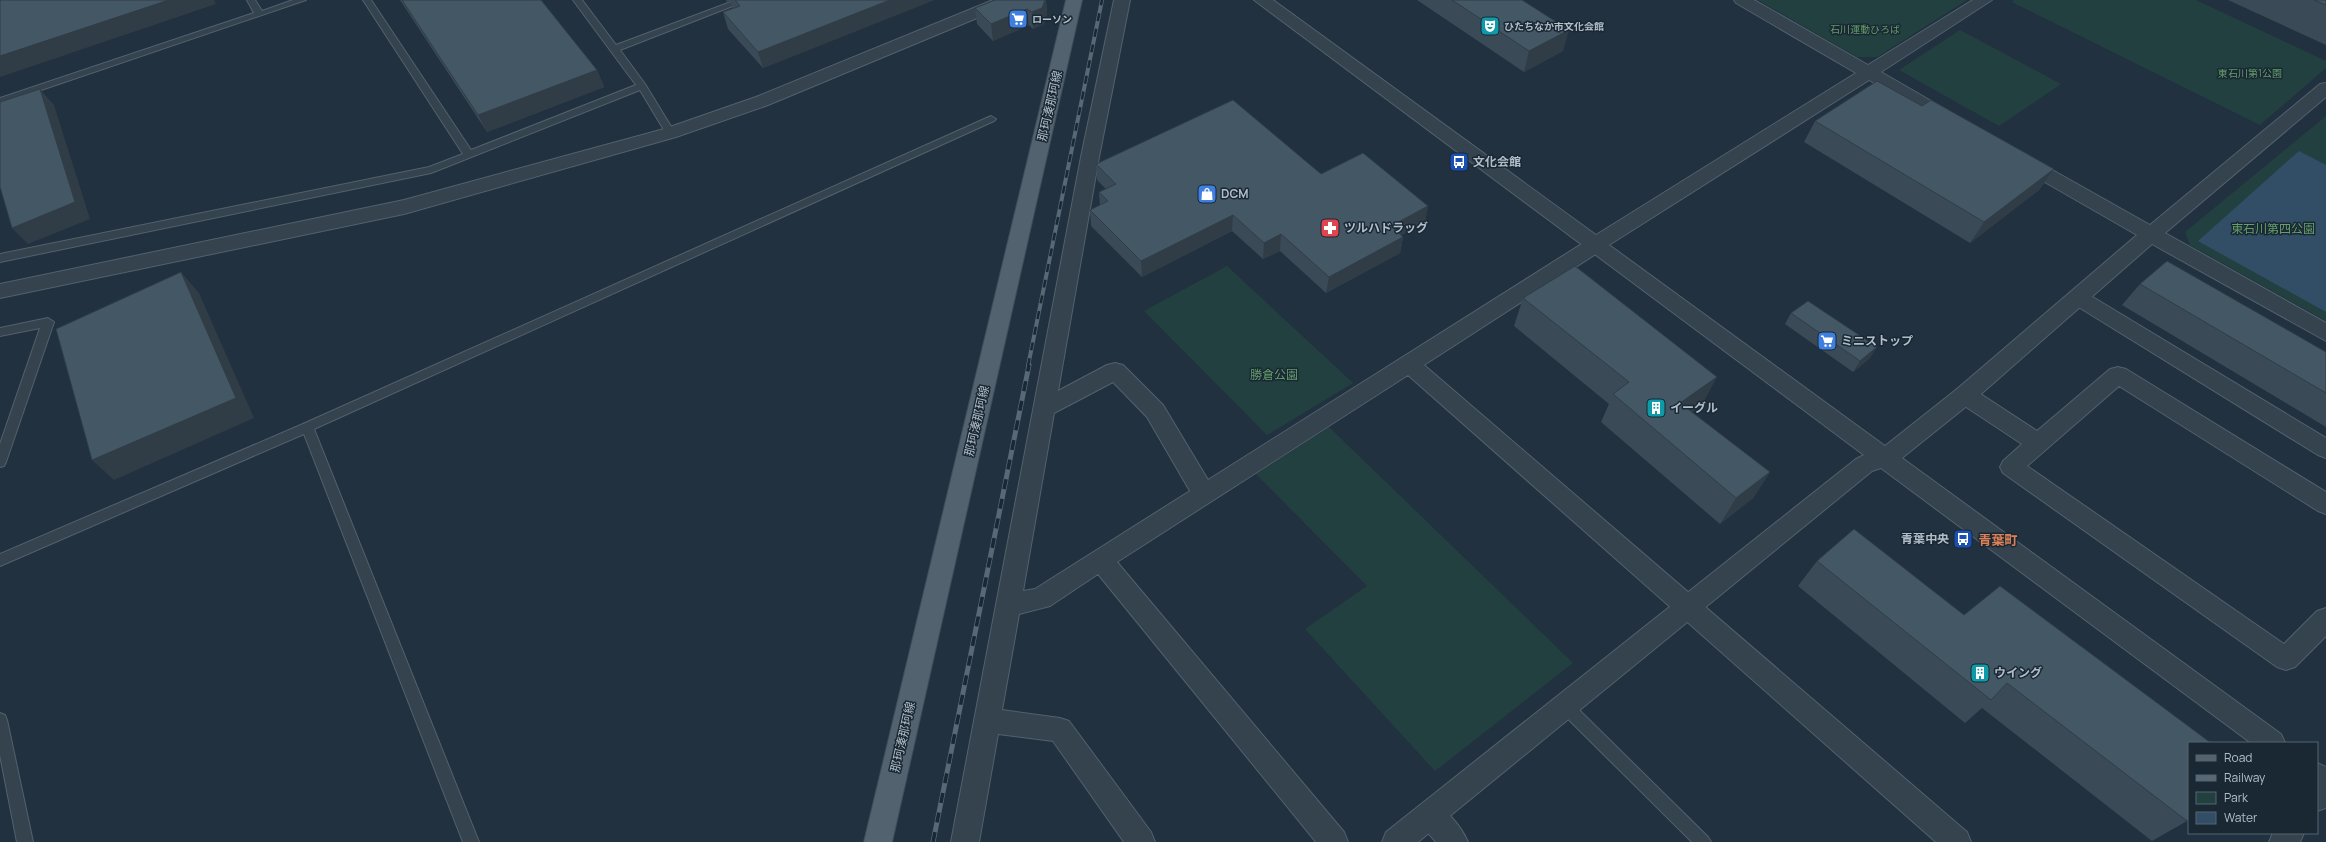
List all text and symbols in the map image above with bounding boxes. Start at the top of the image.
supermarket icon: ローソン [1007,8,1029,30]
place label: ローソン [1032,12,1072,26]
theatre icon: ひたちなか市文化会館 [1479,15,1501,37]
place label: ひたちなか市文化会館 [1504,19,1604,33]
park label: 石川運動ひろば [1830,22,1900,36]
park label: 東石川第1公園 [2218,66,2282,80]
street label: 那珂湊那珂線 [1033,69,1066,143]
bus stop icon: 文化会館 [1448,151,1470,173]
place label: 文化会館 [1473,153,1521,170]
shop icon: DCM [1196,183,1218,205]
place label: DCM [1221,185,1249,202]
pharmacy icon: ツルハドラッグ [1319,217,1341,239]
place label: ツルハドラッグ [1344,219,1428,236]
park label: 東石川第四公園 [2231,220,2315,237]
supermarket icon: ミニストップ [1816,330,1838,352]
place label: ミニストップ [1841,332,1913,349]
park label: 勝倉公園 [1250,366,1298,383]
street label: 那珂湊那珂線 [960,384,993,458]
building icon: イーグル [1645,397,1667,419]
place label: イーグル [1670,399,1718,416]
bus stop icon: 青葉中央 [1952,528,1974,550]
place label: 青葉中央 [1901,530,1949,547]
district label: 青葉町 [1978,531,2018,549]
building icon: ウイング [1969,662,1991,684]
place label: ウイング [1994,664,2042,681]
street label: 那珂湊那珂線 [886,700,919,774]
legend [2188,742,2318,834]
text: Road [2224,749,2252,766]
text: Railway [2224,769,2266,786]
text: Park [2224,789,2249,806]
text: Water [2224,809,2258,826]

